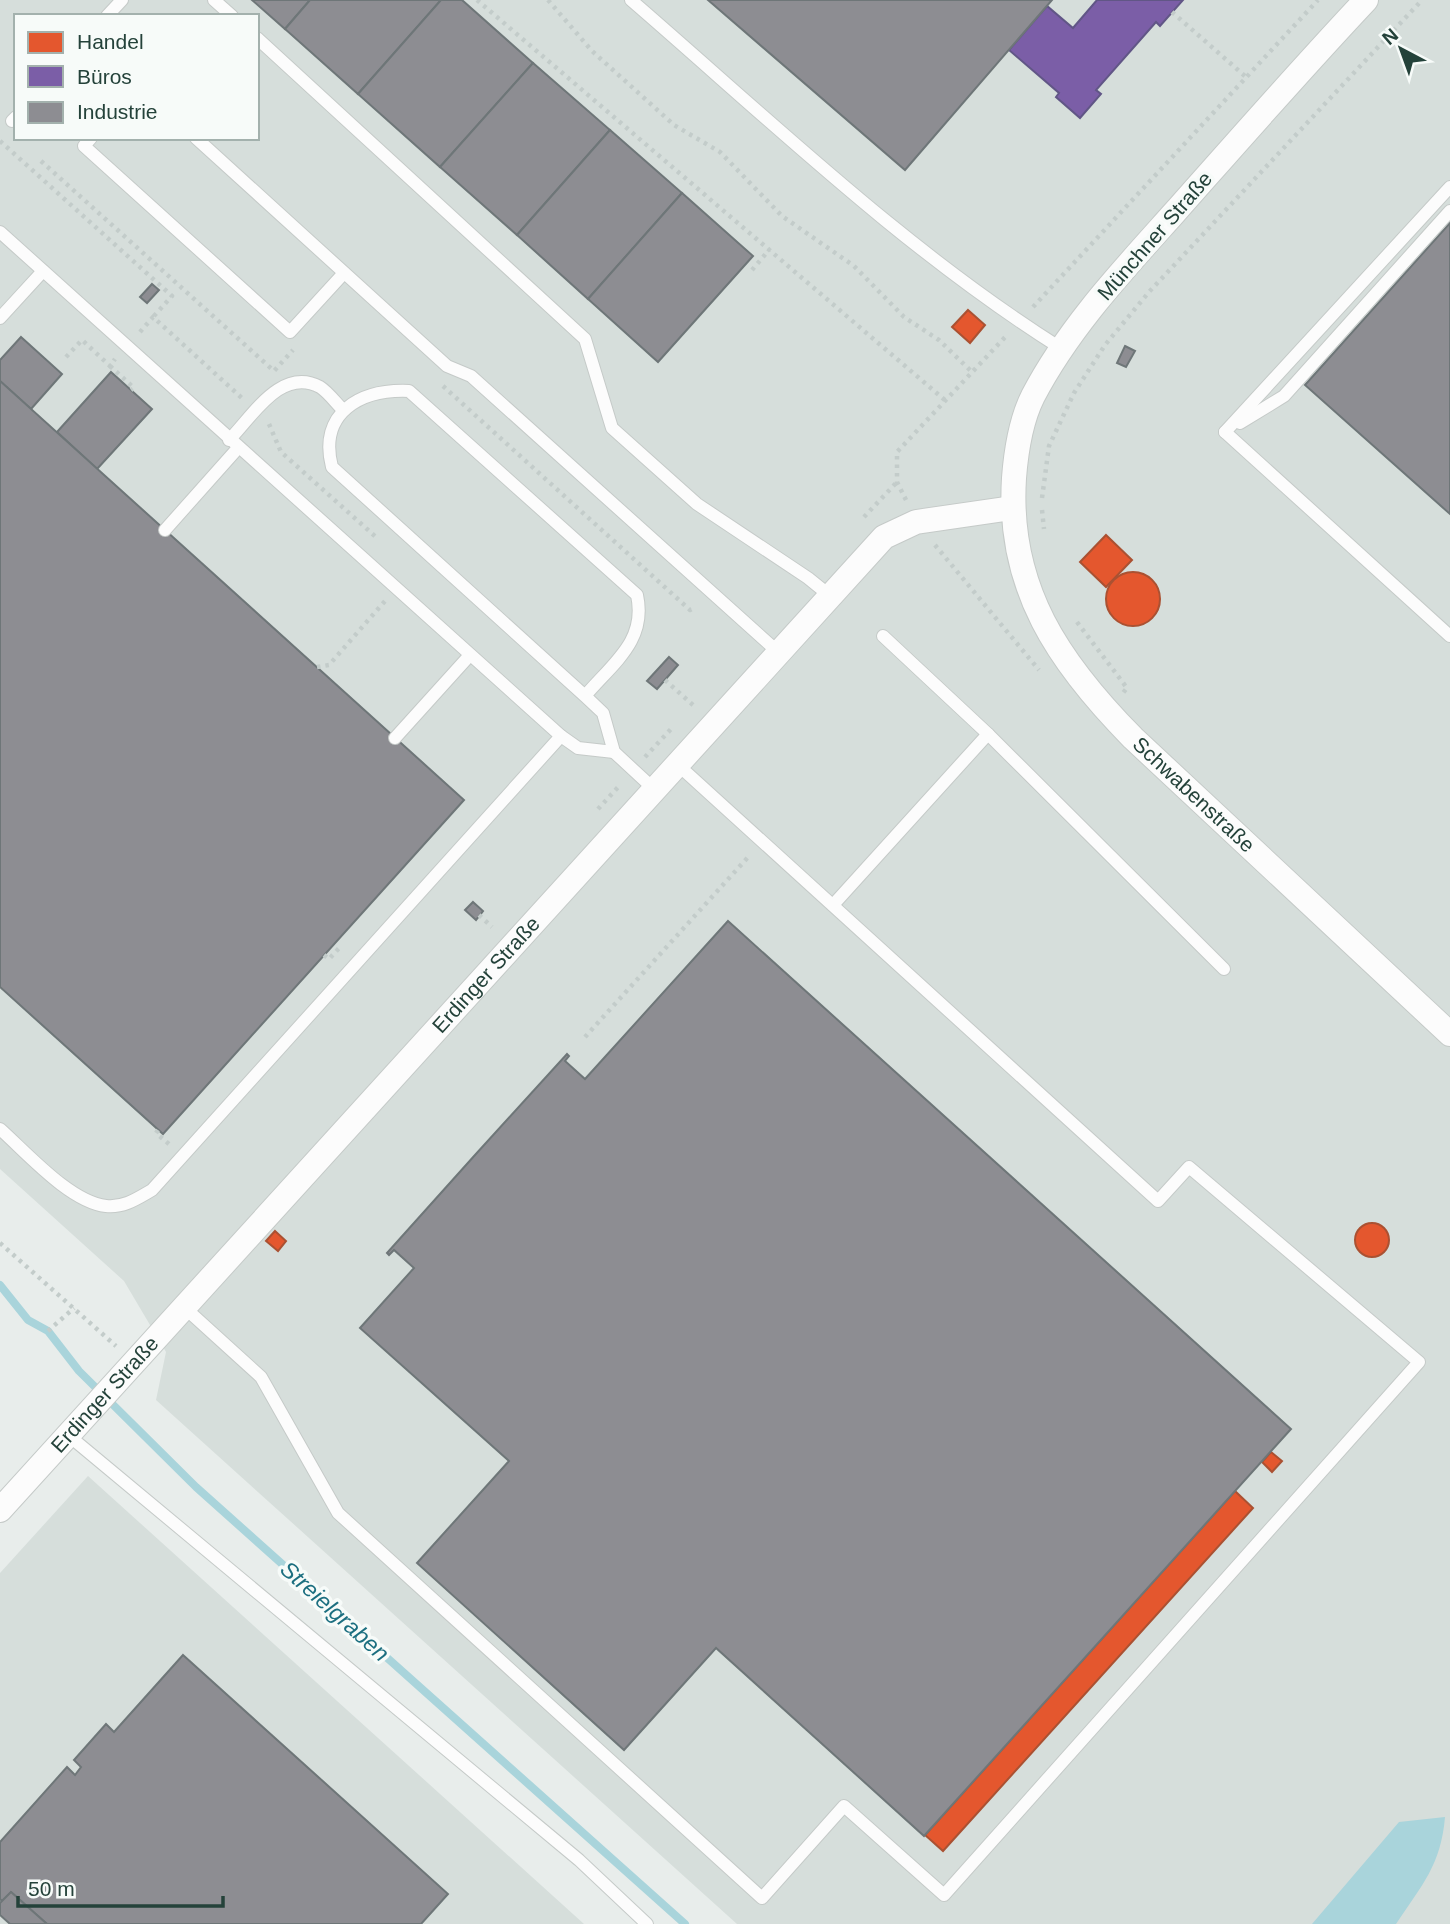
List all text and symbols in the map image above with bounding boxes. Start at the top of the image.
legend [14,14,259,140]
north arrow [1366,14,1436,84]
text: N [1378,24,1402,49]
text: Handel [77,30,144,53]
text: Büros [77,65,132,88]
text: Industrie [77,100,158,123]
street label: Münchner Straße [1093,167,1217,304]
street label: Schwabenstraße [1129,732,1260,857]
street label: Erdinger Straße [427,912,544,1037]
street label: Erdinger Straße [46,1332,163,1457]
water label: Streielgraben [275,1556,395,1666]
scale bar [18,1864,222,1908]
text: 50 m [28,1877,75,1900]

